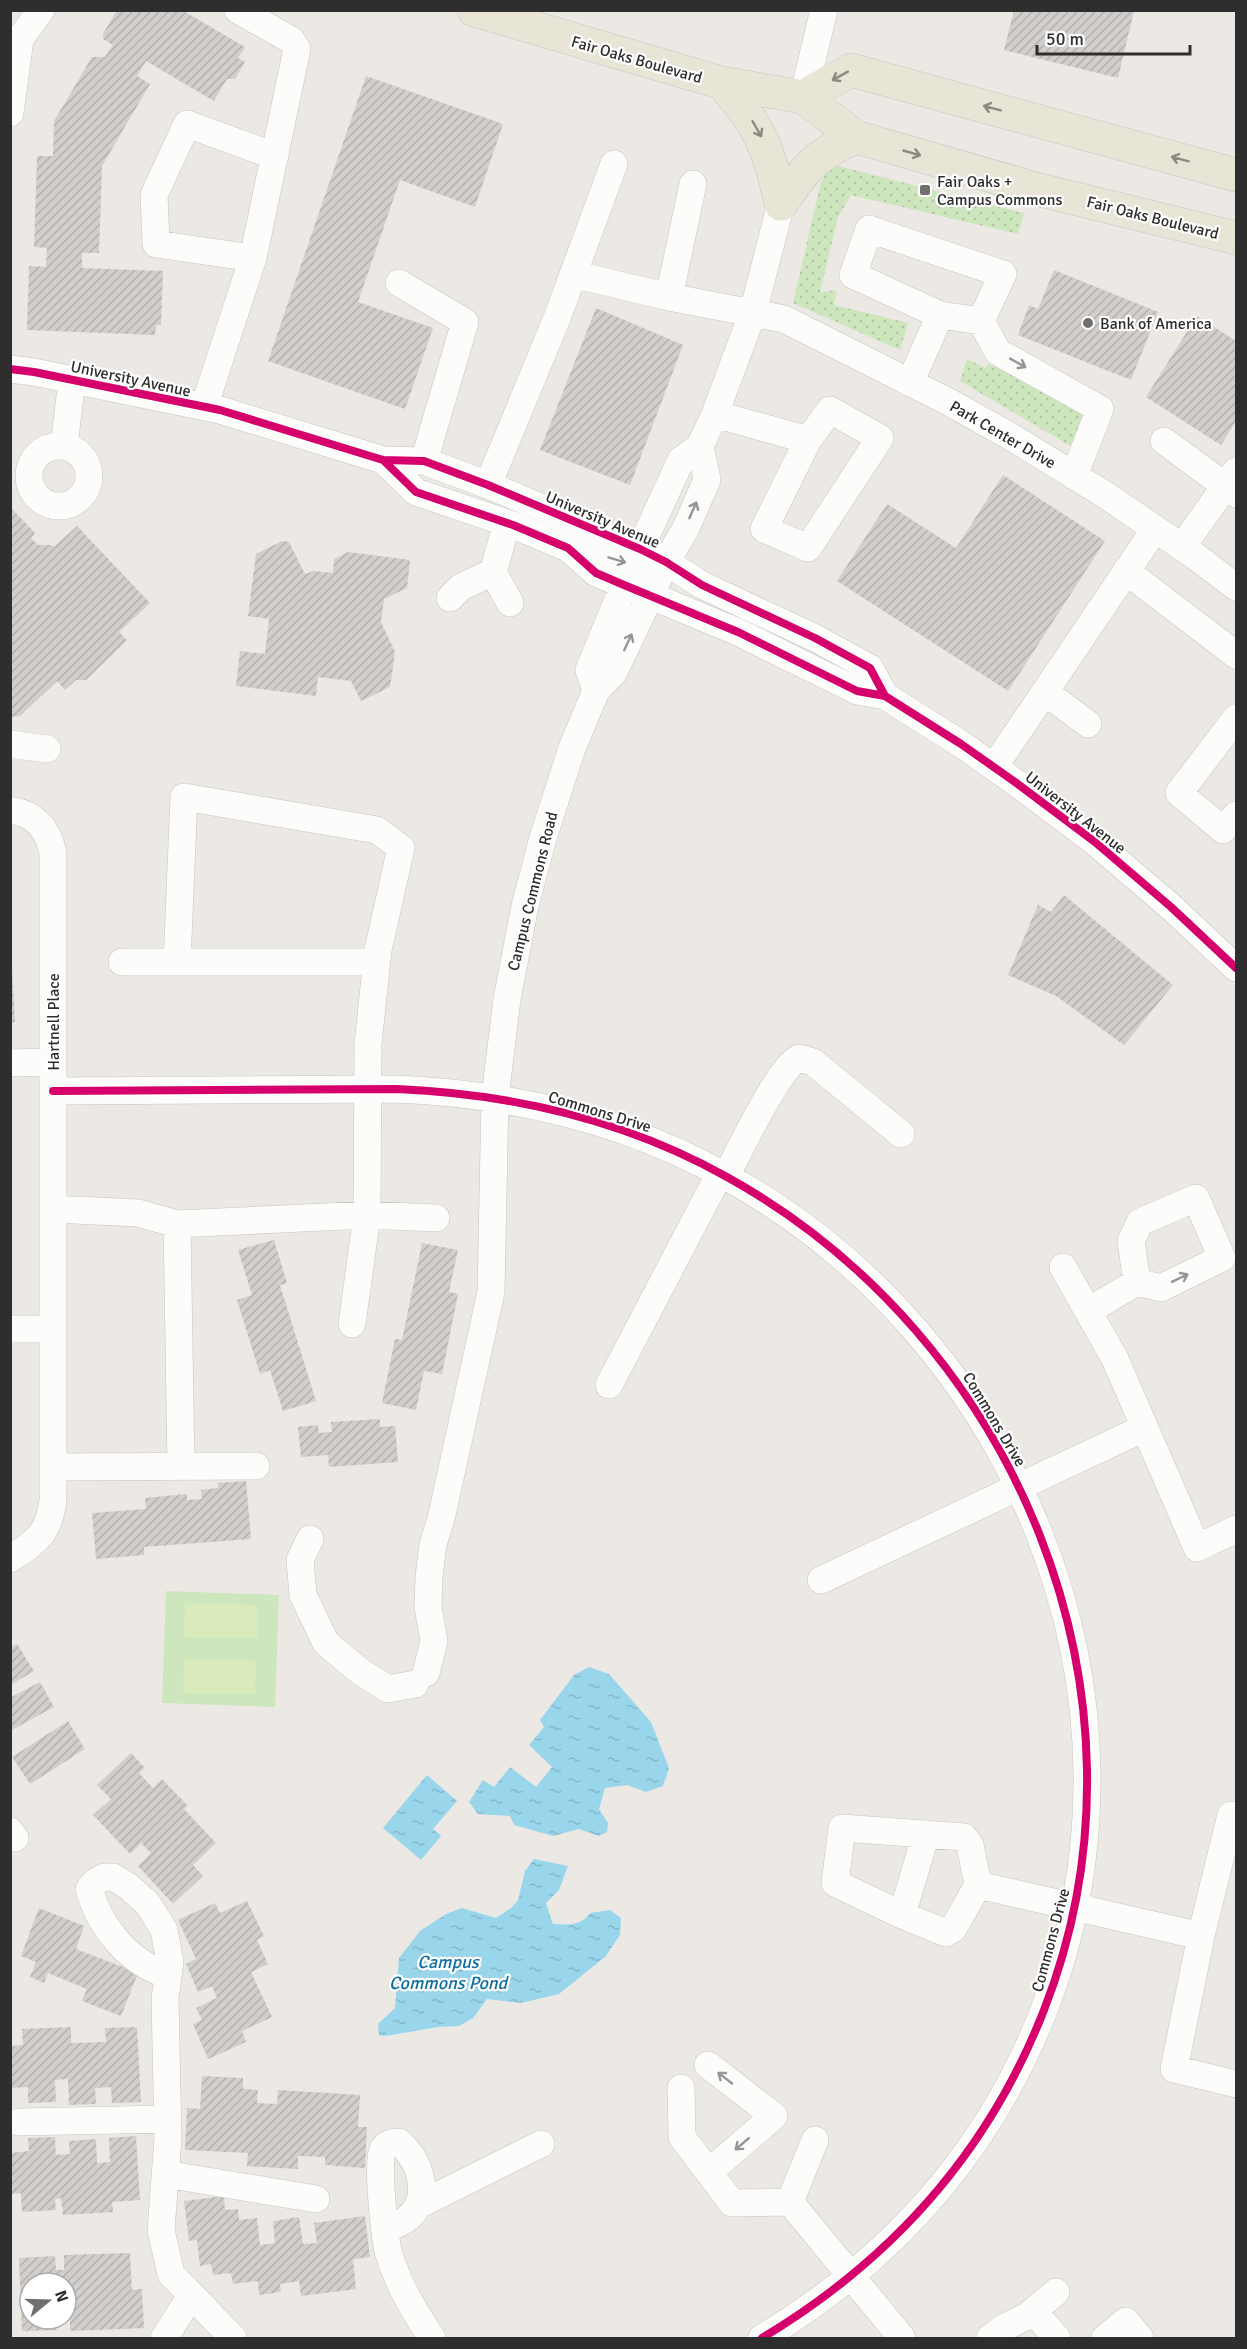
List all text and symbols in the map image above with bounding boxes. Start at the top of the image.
scale bar [1037,18,1190,56]
text: 50 m [1046,28,1084,50]
street label: Fair Oaks Boulevard [569,32,705,88]
one-way arrow [832,70,849,82]
one-way arrow [983,102,1002,113]
one-way arrow [751,120,763,137]
one-way arrow [902,148,921,159]
one-way arrow [1171,153,1190,165]
place label: Fair Oaks + Campus Commons [937,172,1063,210]
marker: Fair Oaks + Campus Commons [918,183,932,197]
street label: Fair Oaks Boulevard [1085,192,1221,244]
place label: Bank of America [1100,314,1212,334]
marker: Bank of America [1081,316,1095,330]
street label: University Avenue [69,356,193,402]
one-way arrow [1009,358,1027,369]
street label: Park Center Drive [946,396,1059,473]
street label: University Avenue [542,487,663,553]
one-way arrow [689,501,700,519]
one-way arrow [607,555,626,566]
one-way arrow [622,634,634,652]
street label: University Avenue [1021,767,1130,858]
street label: Campus Commons Road [504,810,562,973]
street label: Hartnell Place [44,973,64,1071]
street label: Commons Drive [546,1087,654,1137]
one-way arrow [1171,1272,1189,1284]
street label: Commons Drive [958,1369,1030,1470]
street label: Commons Drive [1027,1886,1074,1994]
water label: Campus Commons Pond [389,1951,510,1994]
one-way arrow [717,2071,733,2084]
one-way arrow [735,2137,750,2151]
north arrow [18,2271,78,2331]
text: N [50,2288,73,2305]

